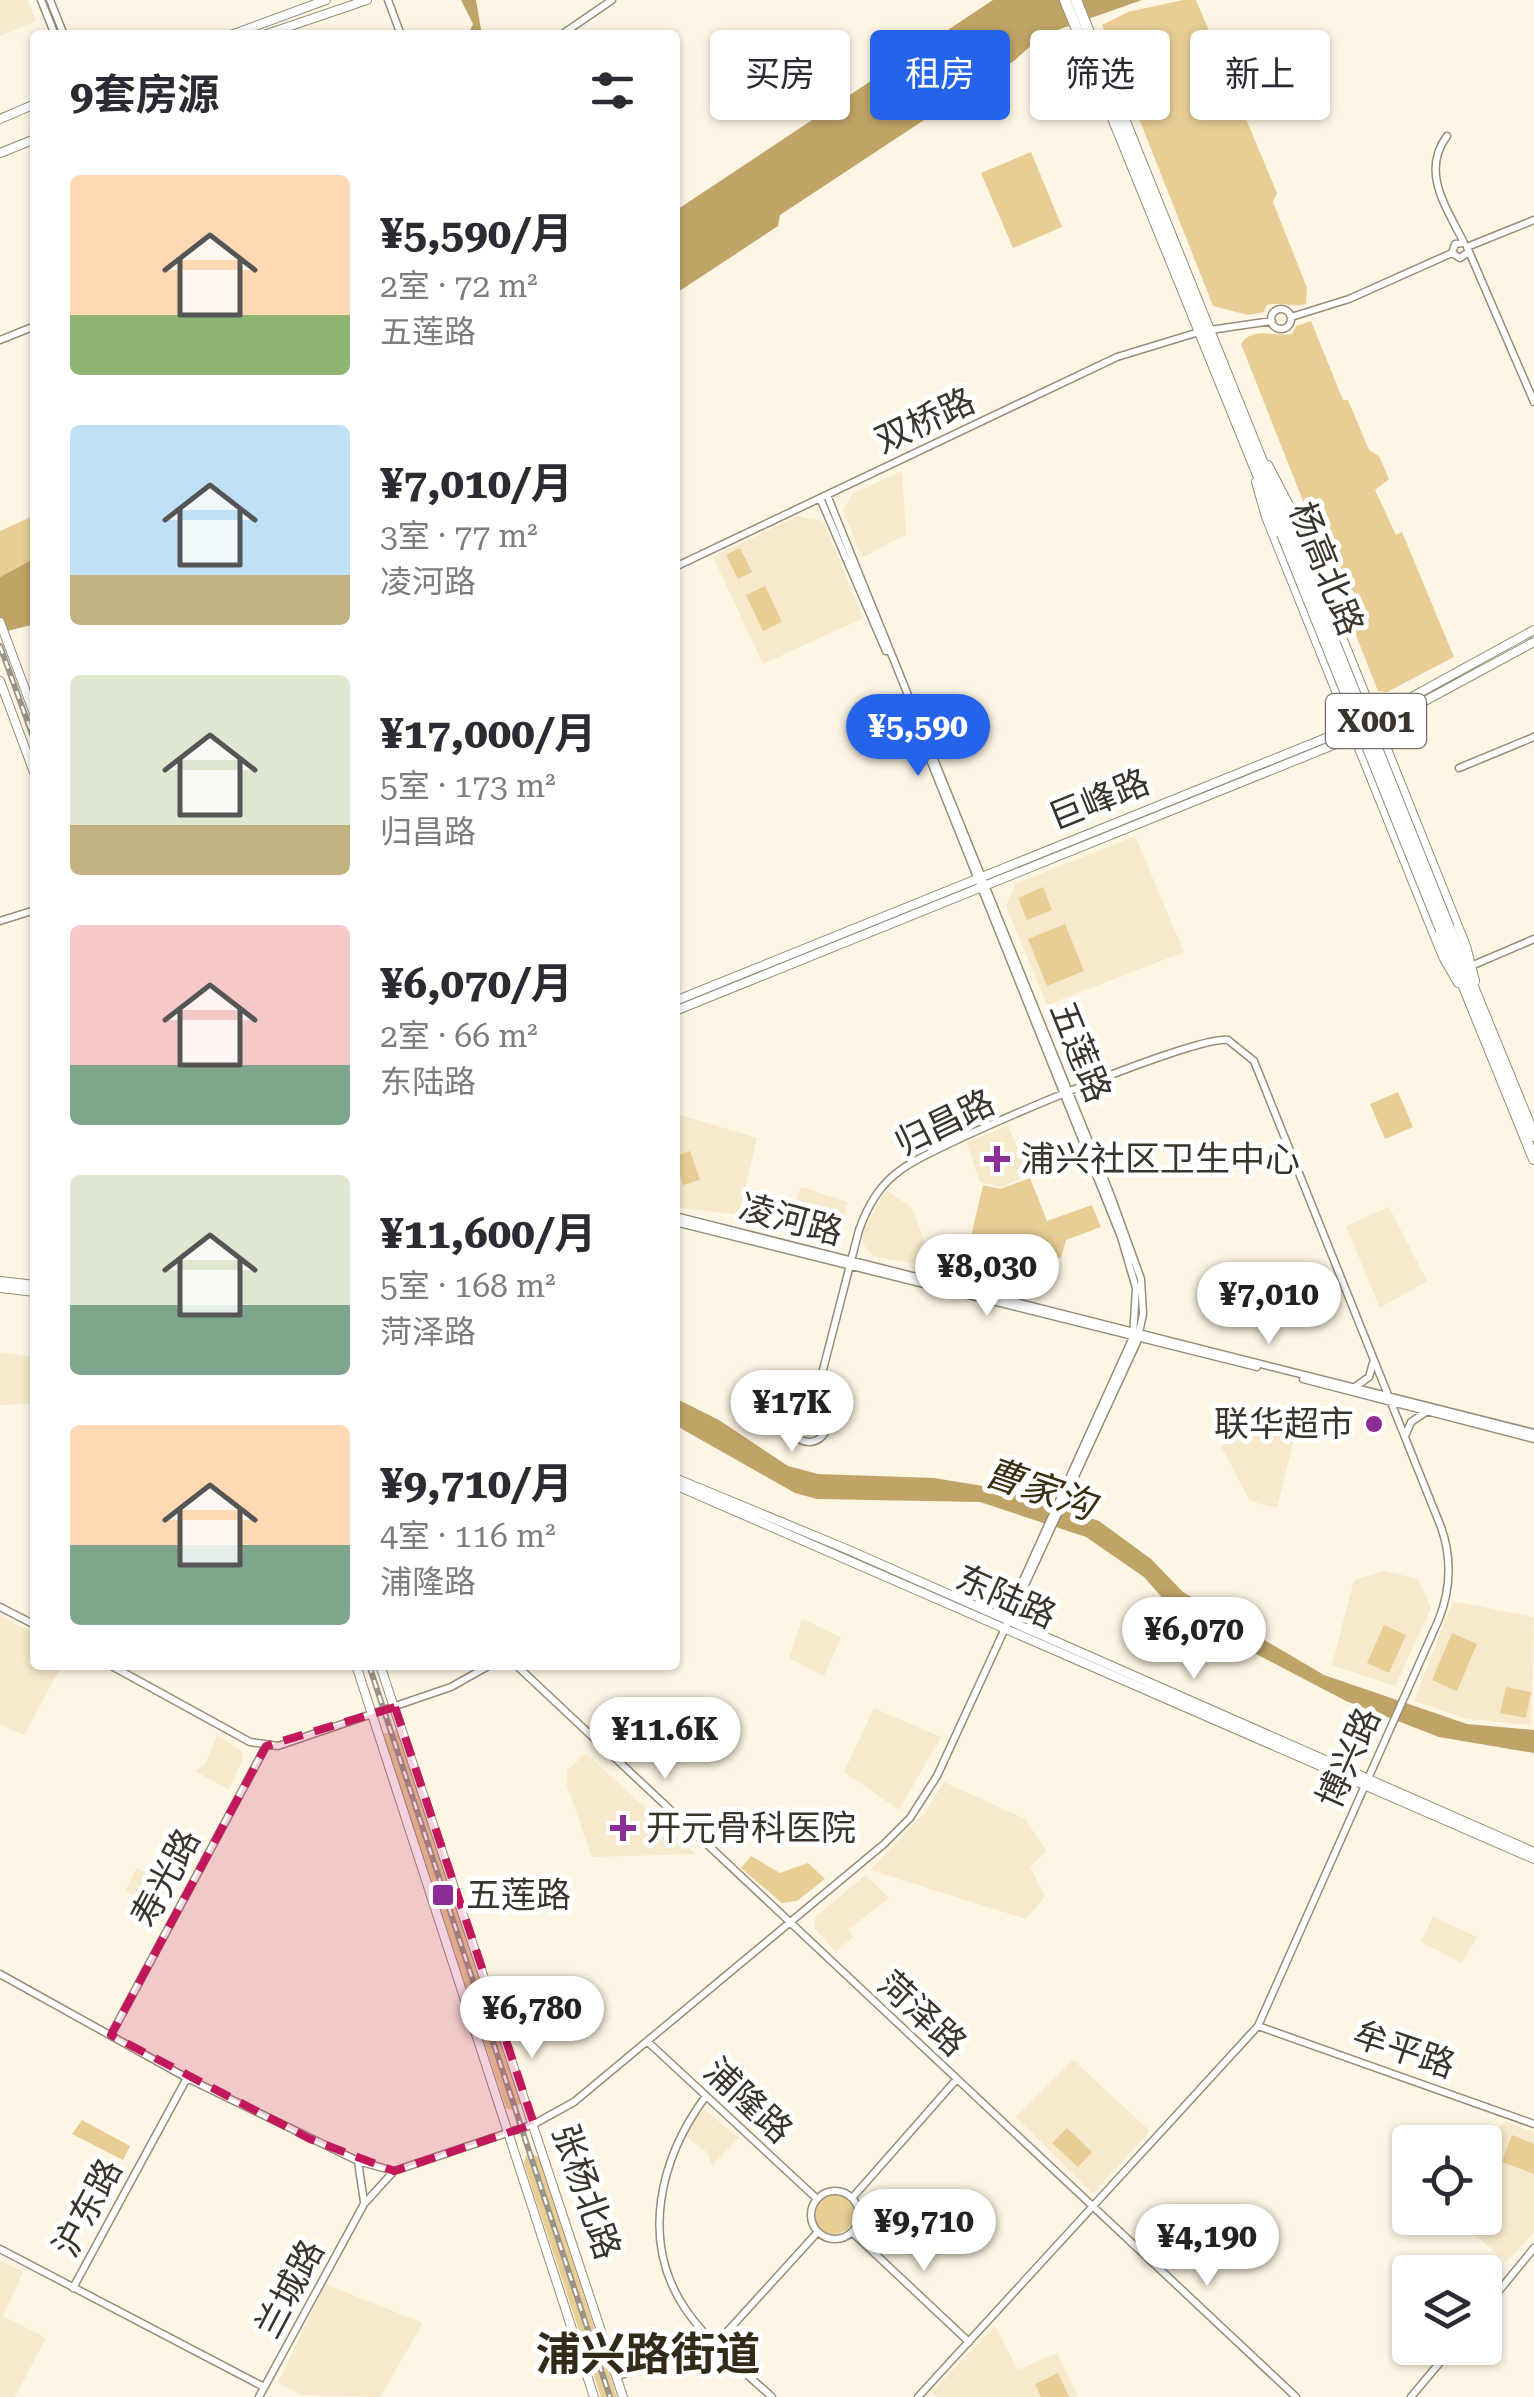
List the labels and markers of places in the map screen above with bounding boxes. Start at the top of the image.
pin: ¥5,590 [837,694,999,779]
place label: 浦兴社区卫生中心 [1020,1139,1300,1180]
marker: 浦兴社区卫生中心 [984,1146,1010,1172]
pin: ¥8,030 [906,1234,1068,1319]
pin: ¥7,010 [1188,1262,1350,1347]
pin: ¥17K [733,1370,851,1455]
place label: 联华超市 [1214,1404,1354,1445]
marker: 联华超市 [1363,1413,1385,1435]
pin: ¥6,070 [1113,1597,1275,1682]
pin: ¥11.6K [584,1697,746,1782]
place label: 开元骨科医院 [646,1808,856,1849]
marker: 开元骨科医院 [610,1815,636,1841]
place label: 五莲路 [466,1875,571,1916]
marker: 五莲路 [430,1882,456,1908]
pin: ¥6,780 [451,1976,613,2061]
pin: ¥9,710 [843,2189,1005,2274]
pin: ¥4,190 [1126,2204,1288,2289]

